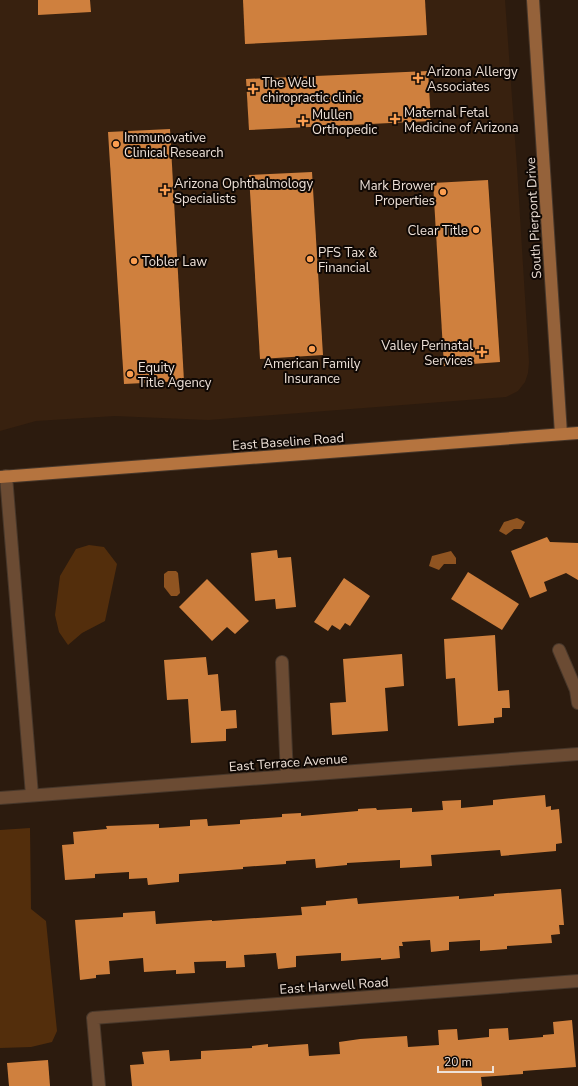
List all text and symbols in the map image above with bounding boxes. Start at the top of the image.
place label: Arizona Allergy Associates [427,63,518,96]
marker: Arizona Allergy Associates [412,72,424,84]
place label: The Well chiropractic clinic [262,74,362,107]
marker: The Well chiropractic clinic [247,83,259,95]
place label: Maternal Fetal Medicine of Arizona [404,104,519,137]
place label: Mullen Orthopedic [312,106,377,139]
marker: Maternal Fetal Medicine of Arizona [389,113,401,125]
marker: Mullen Orthopedic [297,115,309,127]
place label: Immunovative Clinical Research [124,129,224,162]
marker: Immunovative Clinical Research [111,139,121,149]
street label: South Pierpont Drive [522,157,546,279]
place label: Arizona Ophthalmology Specialists [174,175,313,208]
place label: Mark Brower Properties [360,177,435,210]
marker: Arizona Ophthalmology Specialists [159,184,171,196]
marker: Mark Brower Properties [438,187,448,197]
place label: Clear Title [408,222,468,240]
marker: Clear Title [471,225,481,235]
place label: PFS Tax & Financial [318,244,377,277]
place label: Tobler Law [142,253,207,271]
marker: PFS Tax & Financial [305,254,315,264]
marker: Tobler Law [129,256,139,266]
place label: Valley Perinatal Services [380,337,473,370]
marker: American Family Insurance [307,344,317,354]
marker: Valley Perinatal Services [476,346,488,358]
place label: American Family Insurance [263,355,361,388]
place label: Equity Title Agency [138,359,212,392]
marker: Equity Title Agency [125,369,135,379]
street label: East Baseline Road [232,429,345,455]
street label: East Terrace Avenue [228,750,348,776]
street label: East Harwell Road [279,973,389,999]
scale bar [438,1048,493,1074]
text: 20 m [444,1054,472,1070]

